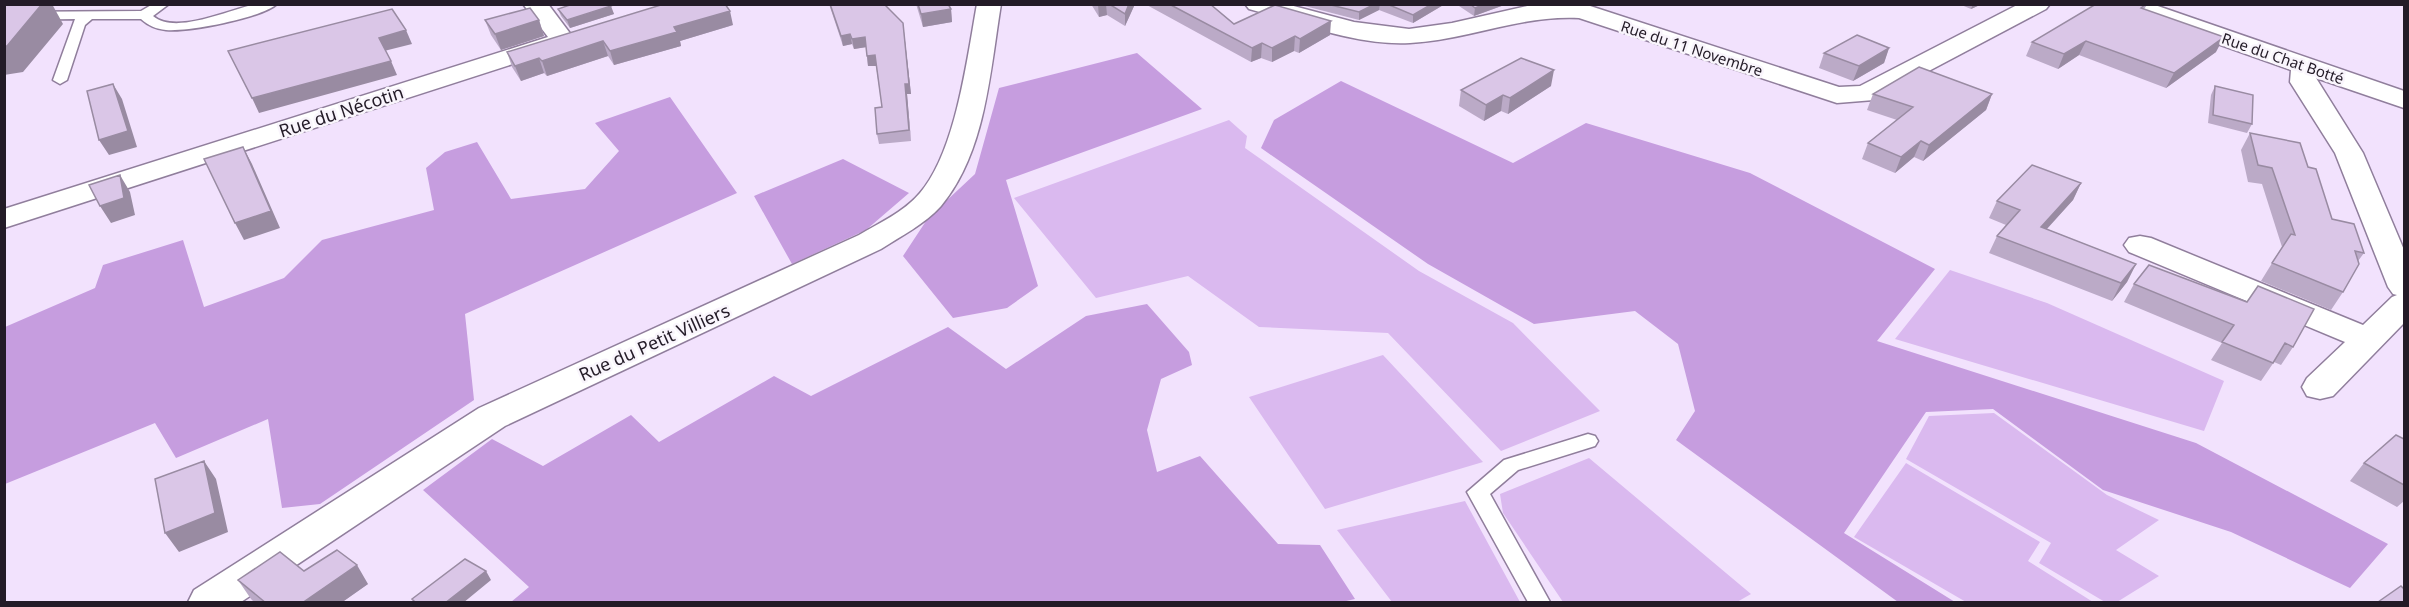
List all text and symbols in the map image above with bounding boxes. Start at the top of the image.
street label: Rue du 11 Novembre [1618,16,1766,80]
street label: Rue du Chat Botté [2219,28,2347,88]
street label: Rue du Nécotin [276,80,406,142]
street label: Rue du Petit Villiers [575,298,733,386]

